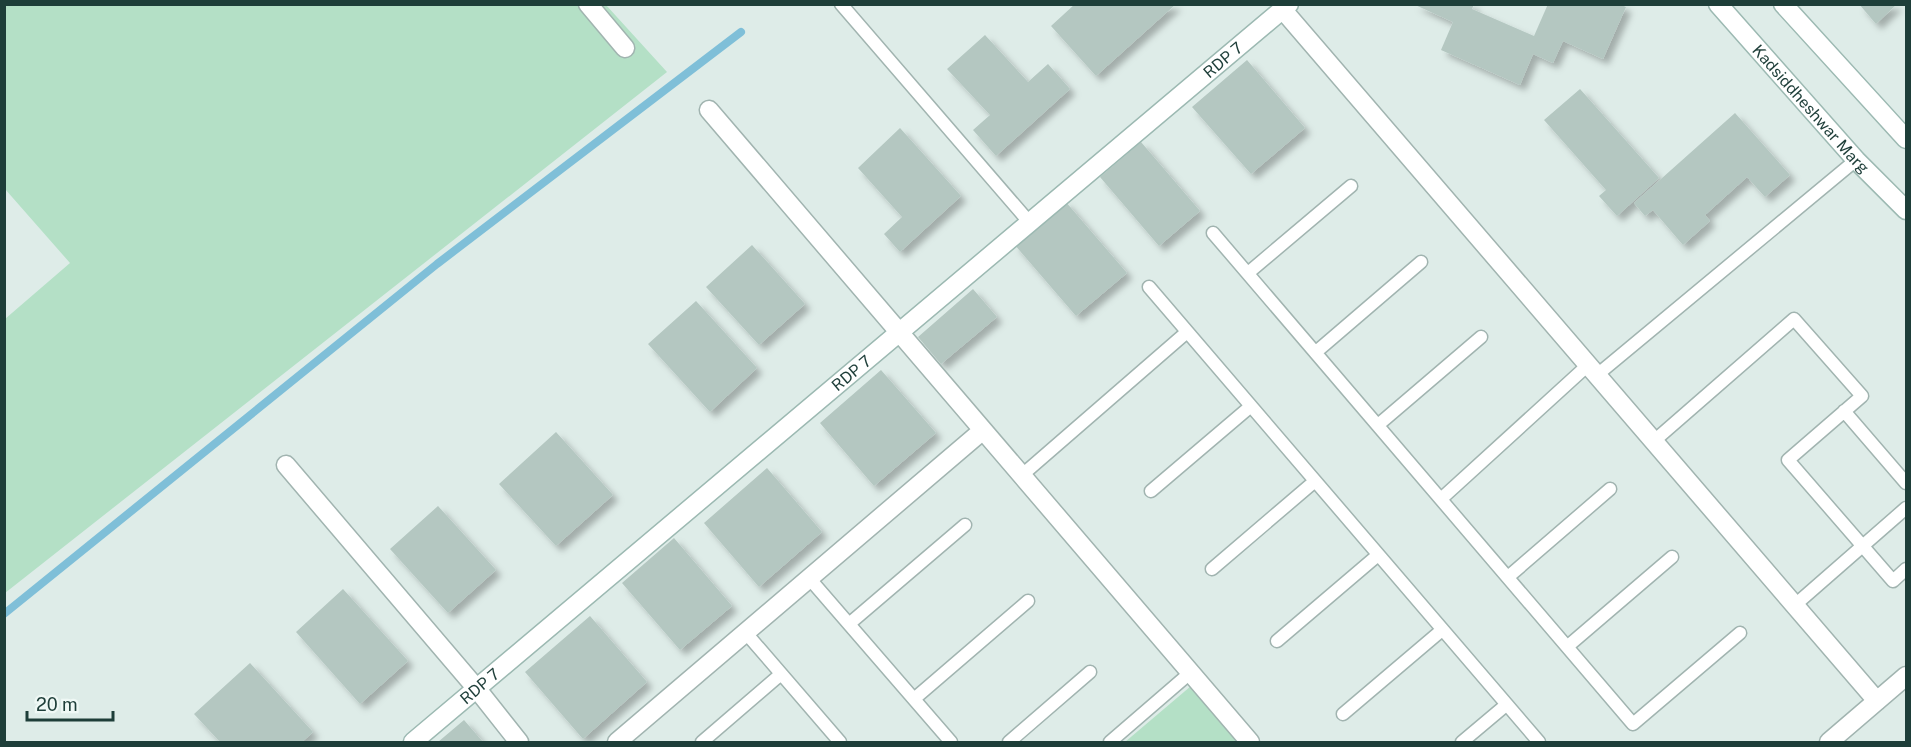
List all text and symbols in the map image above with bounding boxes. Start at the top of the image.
street label: RDP 7 [1199,38,1246,82]
street label: Kadsiddheshwar Marg [1749,40,1873,177]
street label: RDP 7 [828,351,875,395]
street label: RDP 7 [456,664,503,708]
scale bar [27,684,112,722]
text: 20 m [36,694,78,715]

